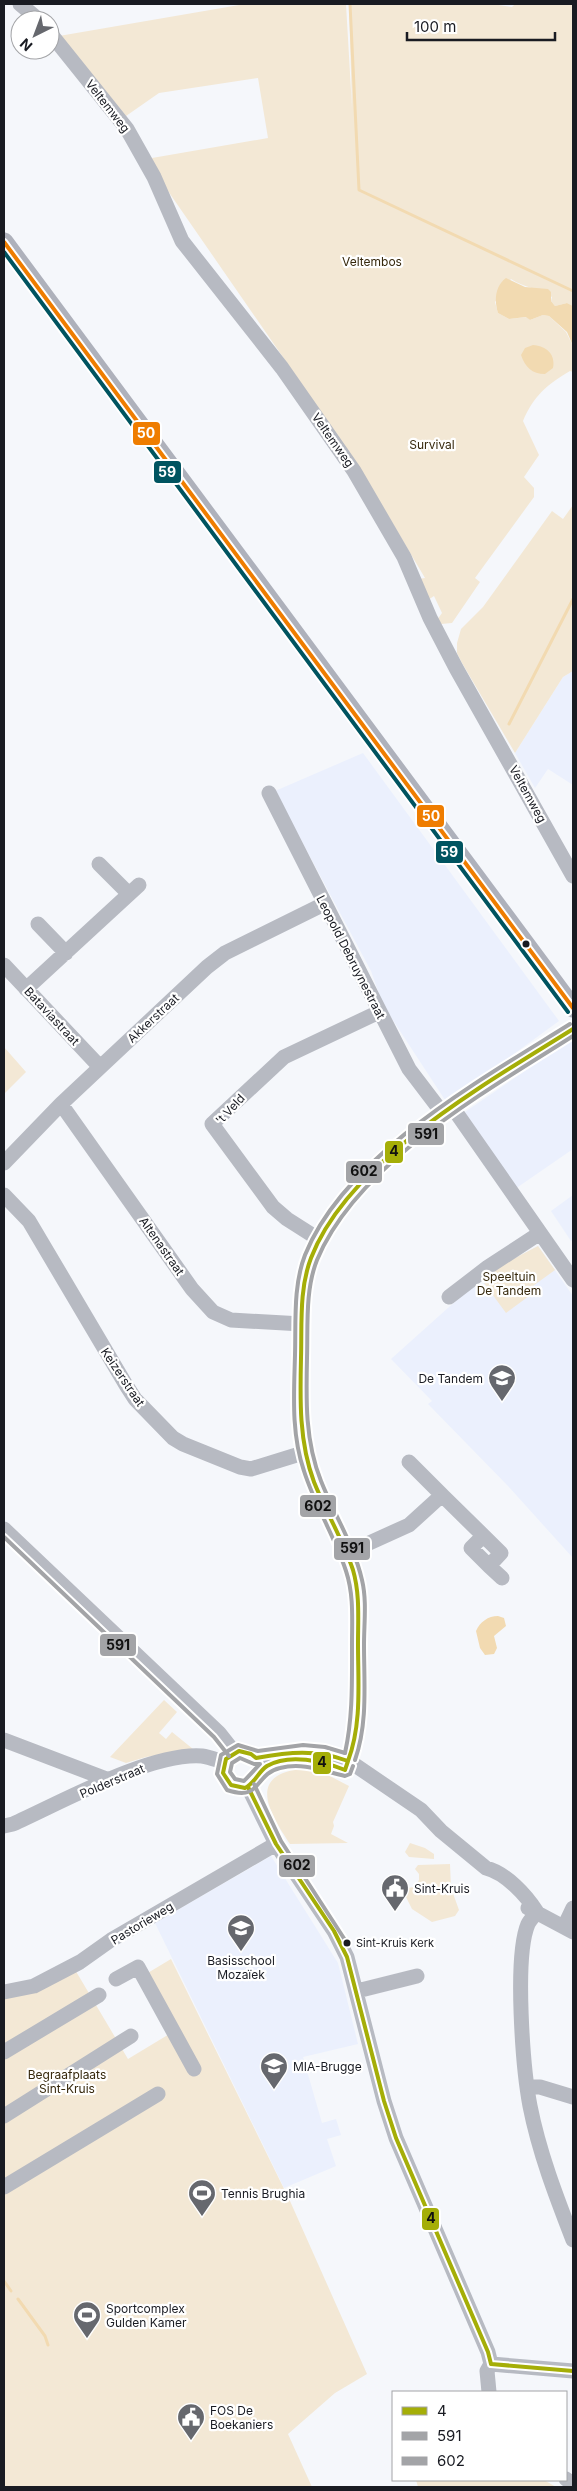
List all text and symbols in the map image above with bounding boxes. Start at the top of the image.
north arrow [10,10,60,60]
scale bar [407,10,554,42]
text: 100 m [414,17,456,36]
text: N [16,35,36,55]
street label: Veltemweg [83,77,133,135]
park label: Veltembos [342,254,402,269]
street label: Veltemweg [309,410,357,470]
line badge: 50 [132,421,161,446]
text: 50 [137,424,155,441]
park label: Survival [409,437,455,452]
line badge: 59 [153,460,182,484]
text: 59 [158,463,176,480]
street label: Veltemweg [506,763,550,825]
line badge: 50 [416,804,445,828]
text: 50 [422,807,440,824]
line badge: 59 [435,840,464,864]
text: 59 [440,843,458,860]
street label: Leopold Debruynestraat [313,893,389,1021]
unlabelled marker [521,939,531,949]
street label: Bataviastraat [21,984,83,1048]
street label: Akkerstraat [124,990,182,1046]
street label: 't Veld [212,1091,248,1127]
line badge: 591 [407,1122,445,1146]
text: 591 [414,1125,438,1142]
line badge: 4 [384,1140,404,1164]
text: 4 [389,1142,399,1159]
line badge: 602 [345,1160,383,1184]
text: 602 [350,1162,378,1179]
street label: Altenastraat [136,1214,188,1278]
park label: Speeltuin De Tandem [477,1269,541,1298]
street label: Keizerstraat [98,1345,148,1409]
school or university icon: De Tandem [487,1363,517,1402]
place label: De Tandem [418,1371,483,1386]
line badge: 602 [299,1494,337,1518]
text: 602 [304,1497,332,1514]
line badge: 591 [333,1537,371,1561]
text: 591 [340,1539,364,1556]
line badge: 591 [99,1633,137,1657]
text: 591 [106,1636,130,1653]
line badge: 4 [312,1751,332,1775]
text: 4 [317,1753,327,1770]
street label: Polderstraat [77,1761,147,1801]
line badge: 602 [278,1854,316,1878]
text: 602 [283,1856,311,1873]
public building icon: Sint-Kruis [380,1873,410,1912]
place label: Sint-Kruis [414,1881,470,1896]
street label: Pastorieweg [108,1899,176,1947]
school or university icon: Basisschool Mozaïek [226,1913,256,1952]
place label: Sint-Kruis Kerk [356,1936,434,1950]
marker: Sint-Kruis Kerk [342,1938,352,1948]
place label: Basisschool Mozaïek [207,1953,275,1982]
school or university icon: MIA-Brugge [259,2051,289,2090]
place label: MIA-Brugge [293,2059,362,2074]
park label: Begraafplaats Sint-Kruis [28,2067,106,2096]
sports icon: Tennis Brughia [187,2178,217,2217]
place label: Tennis Brughia [221,2186,305,2201]
line badge: 4 [421,2207,440,2231]
text: 4 [426,2209,436,2226]
sports icon: Sportcomplex Gulden Kamer [72,2300,102,2339]
place label: Sportcomplex Gulden Kamer [106,2301,187,2330]
legend [392,2391,567,2481]
text: 4 [437,2401,447,2420]
public building icon: FOS De Boekaniers [176,2402,206,2441]
place label: FOS De Boekaniers [210,2403,273,2432]
text: 591 [437,2426,462,2445]
text: 602 [437,2451,465,2470]

